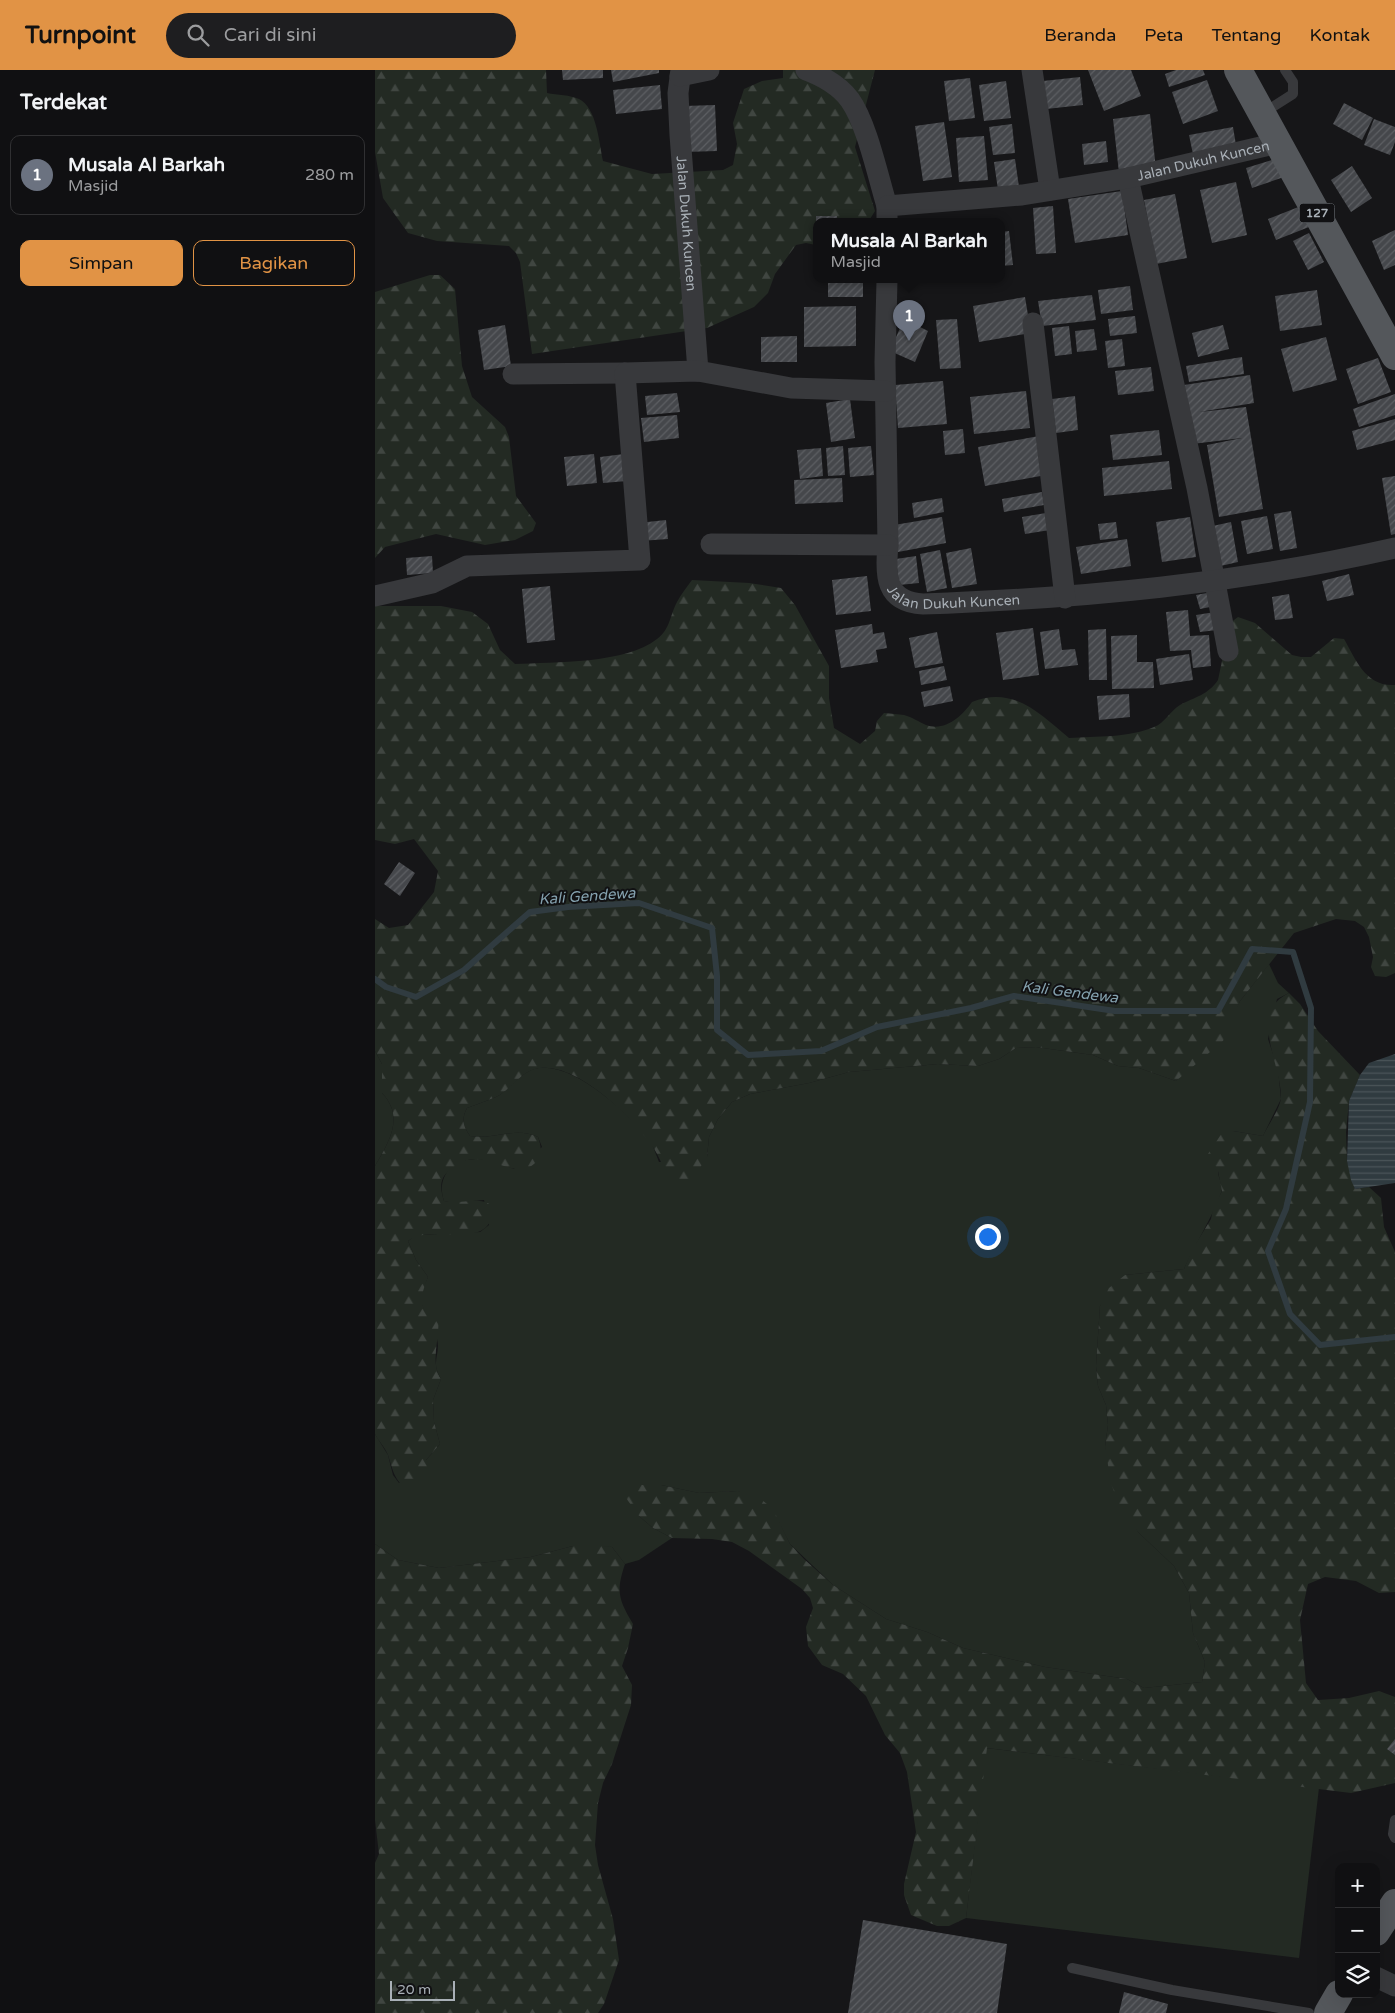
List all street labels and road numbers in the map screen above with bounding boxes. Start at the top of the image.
street label: Jalan Dukuh Kuncen [1135,137,1271,184]
street label: Jalan Dukuh Kuncen [673,155,700,292]
road number: 127 [1299,204,1335,222]
street label: Jalan Dukuh Kuncen [883,582,1021,613]

